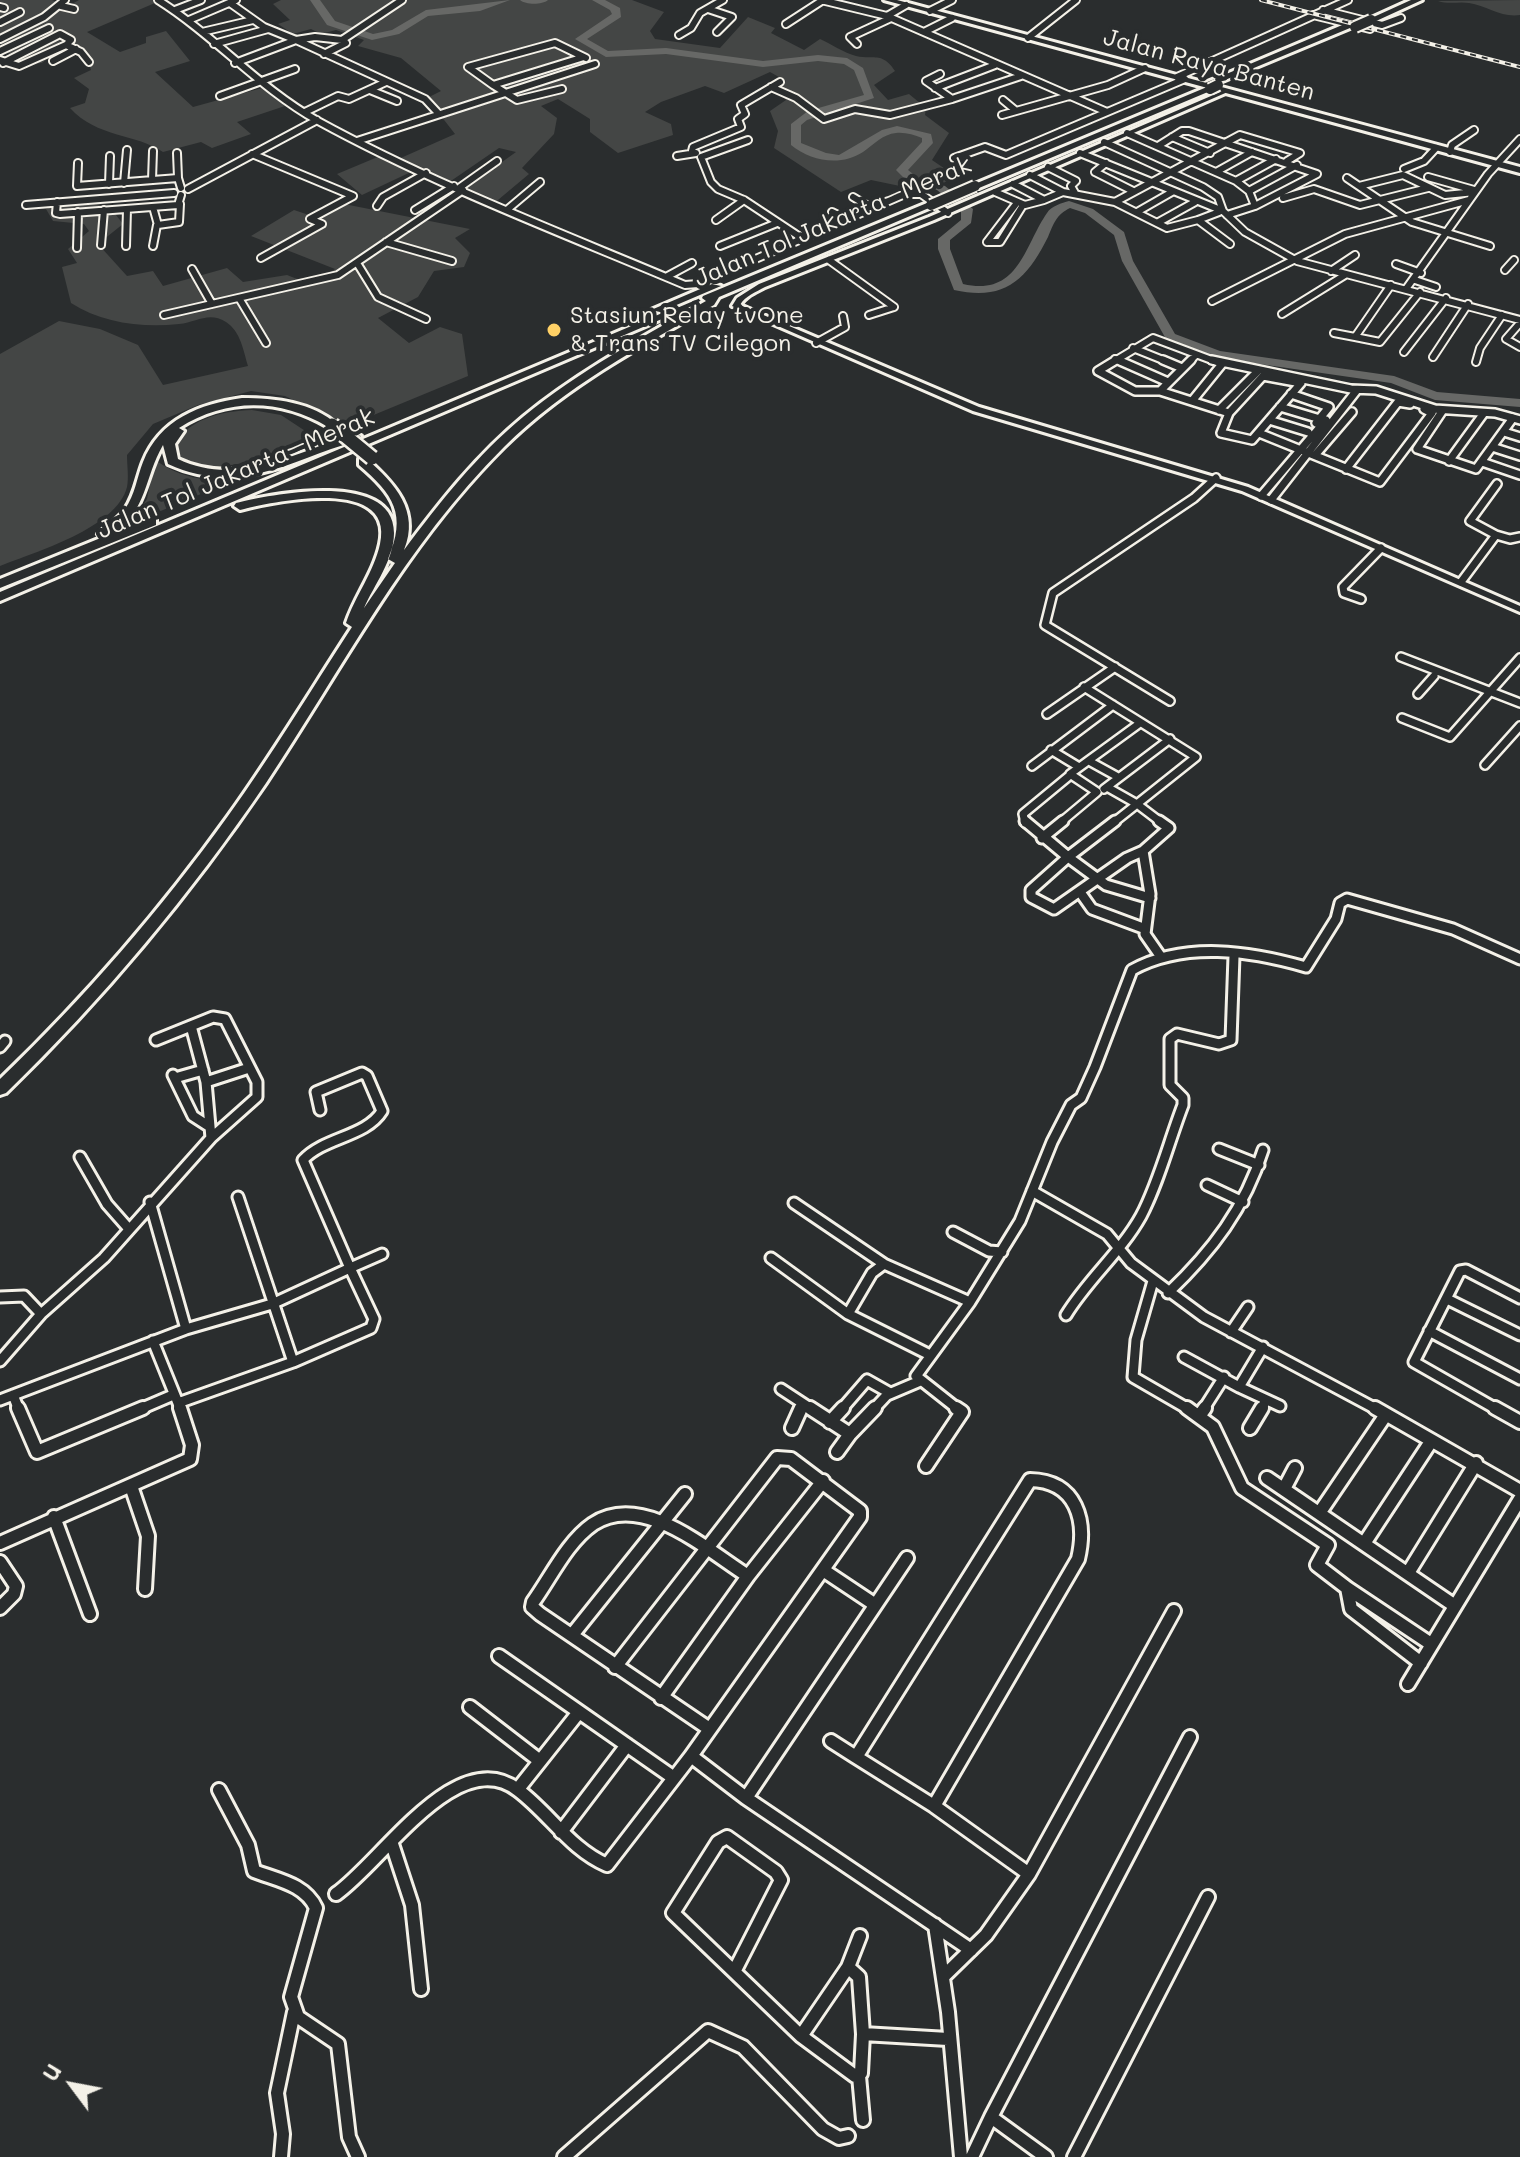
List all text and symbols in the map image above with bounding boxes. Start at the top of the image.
street label: Jalan Raya Banten [1100,23,1318,107]
street label: Jalan Tol Jakarta–Merak [690,150,976,294]
place label: Stasiun Relay tvOne & Trans TV Cilegon [570,302,804,358]
marker: Stasiun Relay tvOne & Trans TV Cilegon [545,321,563,339]
street label: Jalan Tol Jakarta–Merak [93,402,379,546]
north arrow [32,2045,112,2125]
text: U [35,2058,68,2086]

